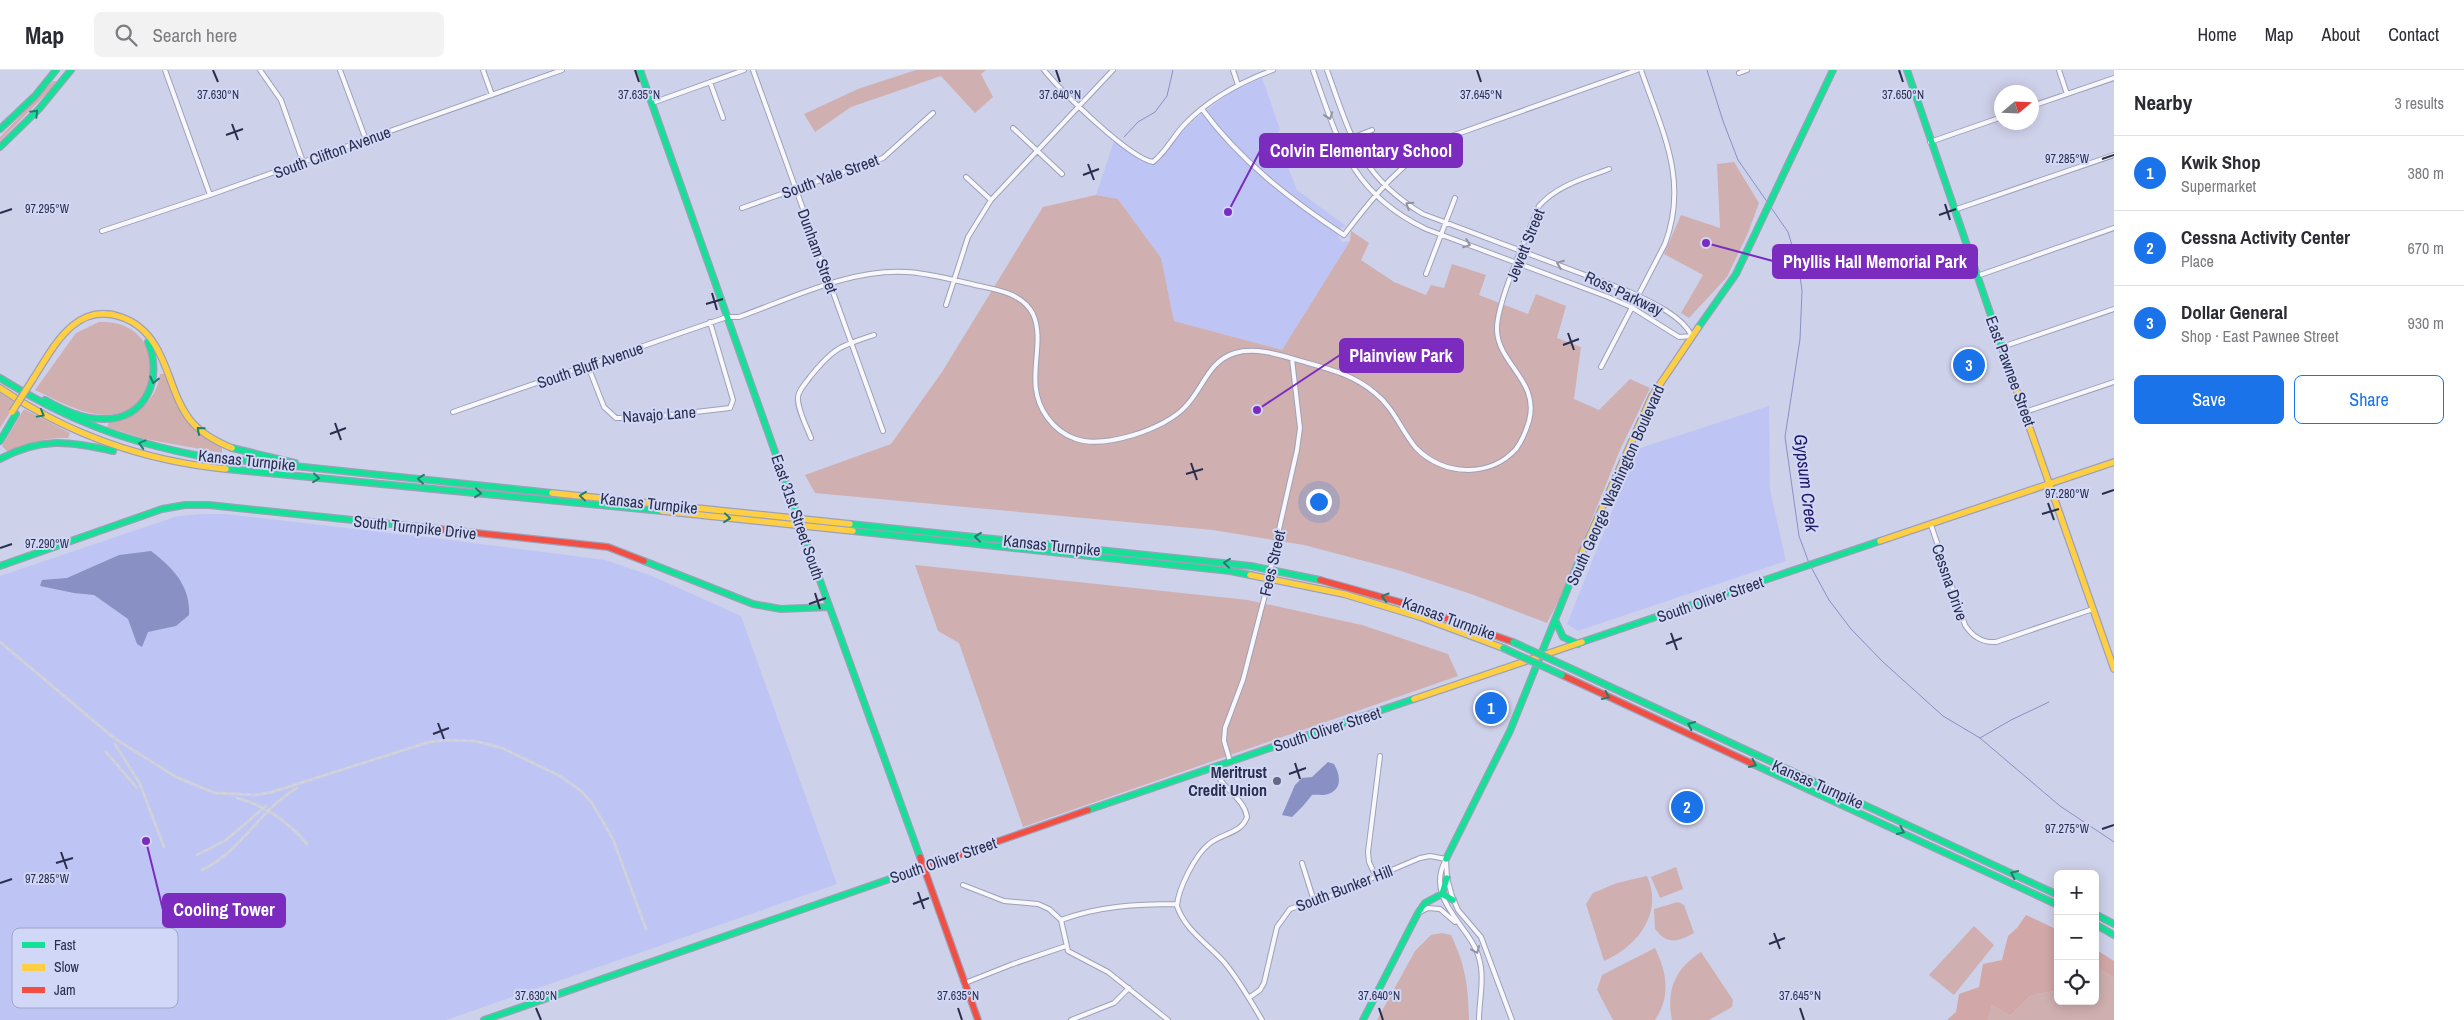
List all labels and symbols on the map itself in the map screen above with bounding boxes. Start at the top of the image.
north arrow [1994,85,2039,130]
text: 37.630°N [197,87,239,103]
text: 37.635°N [618,87,660,103]
text: 37.640°N [1039,87,1081,103]
text: 37.645°N [1460,87,1502,103]
text: 37.650°N [1882,87,1924,103]
one-way arrow [29,110,38,119]
one-way arrow [1323,111,1333,120]
street label: South Clifton Avenue [270,121,394,183]
callout: Colvin Elementary School [1260,134,1462,167]
text: Colvin Elementary School [1270,138,1452,163]
street label: South Yale Street [778,148,882,204]
text: 97.285°W [2045,151,2090,167]
text: 97.295°W [25,201,70,217]
one-way arrow [1405,201,1414,211]
street label: Jewett Street [1500,205,1550,285]
street label: Dunham Street [793,206,844,297]
one-way arrow [1462,238,1471,248]
callout: Phyllis Hall Memorial Park [1773,245,1977,278]
text: Phyllis Hall Memorial Park [1783,249,1968,274]
one-way arrow [1556,260,1564,270]
street label: Ross Parkway [1581,265,1667,321]
street label: East Pawnee Street [1981,313,2041,430]
street label: South Bluff Avenue [534,337,646,393]
callout: Plainview Park [1340,339,1463,372]
text: Plainview Park [1349,343,1453,368]
pin: 3 [1953,346,1985,384]
one-way arrow [149,375,160,384]
street label: South George Washington Boulevard [1561,381,1669,589]
street label: Navajo Lane [621,400,697,428]
one-way arrow [36,408,45,418]
one-way arrow [197,426,206,435]
water label: Gypsum Creek [1788,433,1825,534]
one-way arrow [139,440,147,450]
street label: Kansas Turnpike [197,444,297,476]
street label: East 31st Street South [766,451,830,583]
one-way arrow [313,472,321,483]
one-way arrow [417,474,425,485]
text: 97.280°W [2045,486,2090,502]
one-way arrow [474,487,482,498]
street label: Kansas Turnpike [599,487,699,519]
your location [1306,489,1332,515]
one-way arrow [578,490,586,501]
street label: South Turnpike Drive [353,510,477,544]
one-way arrow [723,512,731,523]
street label: Fees Street [1254,527,1290,598]
street label: Kansas Turnpike [1002,529,1102,561]
one-way arrow [974,532,982,543]
text: 97.290°W [25,536,70,552]
street label: Cessna Drive [1927,541,1973,623]
one-way arrow [1222,558,1230,569]
street label: South Oliver Street [1654,570,1767,628]
street label: Kansas Turnpike [1399,591,1499,645]
one-way arrow [1382,592,1390,602]
pin: 1 [1475,689,1507,727]
one-way arrow [1601,689,1610,700]
street label: South Oliver Street [1271,701,1384,757]
one-way arrow [1687,721,1696,731]
street label: Kansas Turnpike [1769,754,1867,814]
one-way arrow [1748,757,1757,768]
place label: Meritrust Credit Union [1188,761,1268,801]
marker: Meritrust Credit Union [1271,775,1283,787]
pin: 2 [1671,788,1703,826]
text: 97.275°W [2045,821,2090,837]
one-way arrow [1896,825,1905,835]
street label: South Oliver Street [887,831,1000,889]
street label: South Bunker Hill [1292,859,1396,917]
one-way arrow [2010,869,2019,880]
text: 97.285°W [25,871,70,887]
callout: Cooling Tower [163,894,285,927]
text: Cooling Tower [173,897,275,922]
legend [12,928,178,1008]
text: Fast [54,936,76,954]
one-way arrow [1470,945,1480,954]
text: Slow [54,958,80,976]
text: Jam [54,981,76,999]
text: 37.630°N [515,988,557,1004]
text: 37.635°N [937,988,979,1004]
text: 37.640°N [1358,988,1400,1004]
text: 37.645°N [1779,988,1821,1004]

